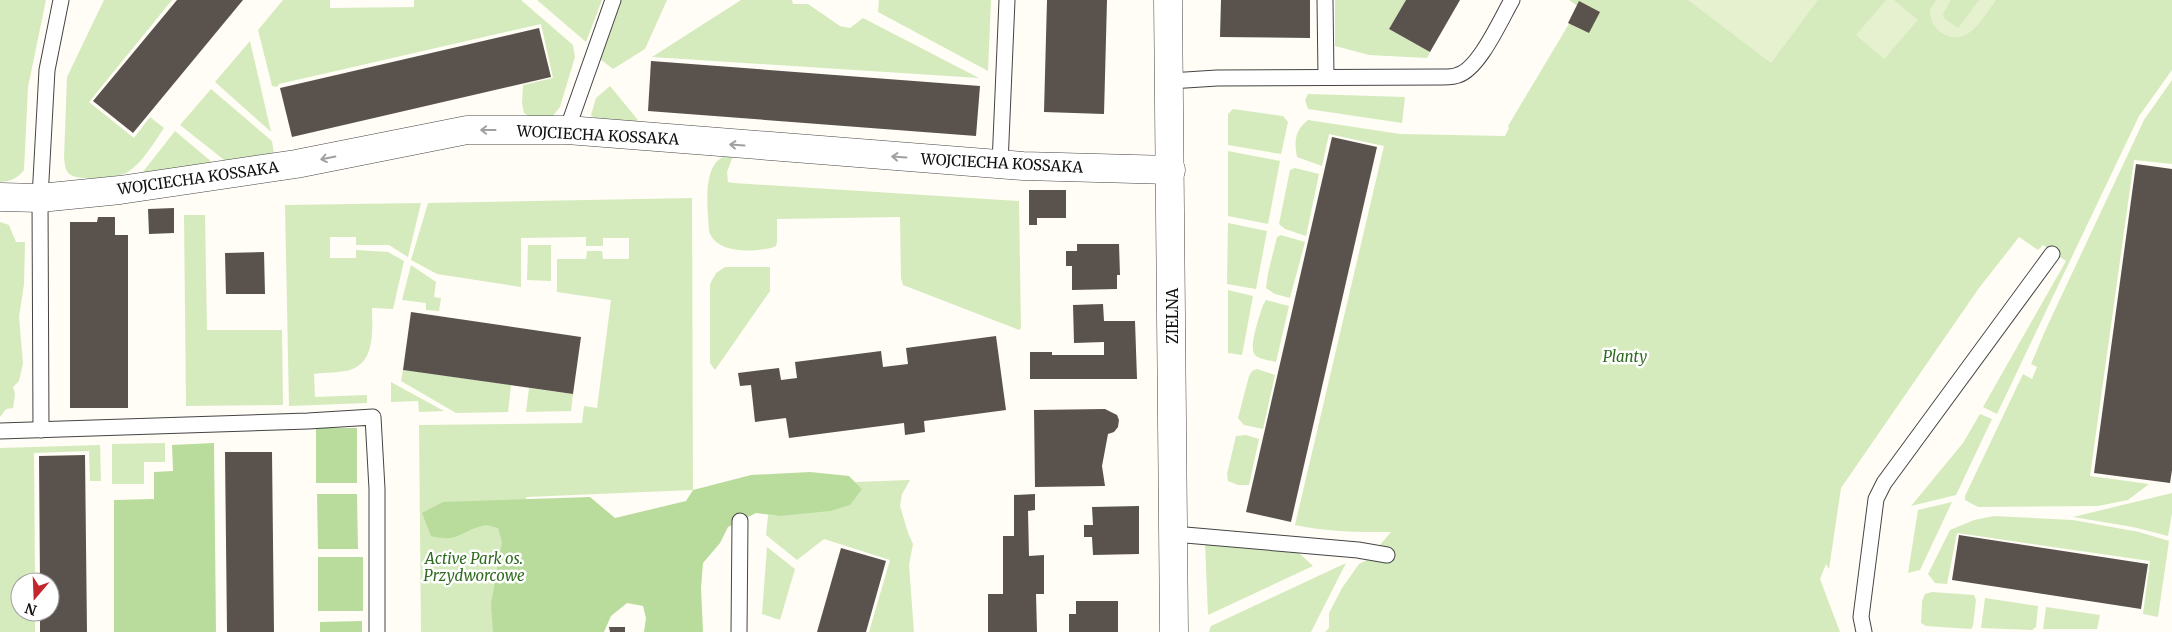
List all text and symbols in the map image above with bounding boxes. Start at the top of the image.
street label: WOJCIECHA KOSSAKA [515,121,680,149]
one-way arrow [480,125,496,135]
one-way arrow [729,140,745,149]
street label: WOJCIECHA KOSSAKA [919,149,1084,177]
one-way arrow [891,152,907,161]
one-way arrow [320,154,336,163]
street label: WOJCIECHA KOSSAKA [115,157,280,199]
street label: ZIELNA [1163,288,1182,344]
park label: Planty [1603,347,1647,366]
park label: Active Park os. Przydworcowe [423,549,525,585]
north arrow [10,572,60,622]
text: N [23,599,39,620]

